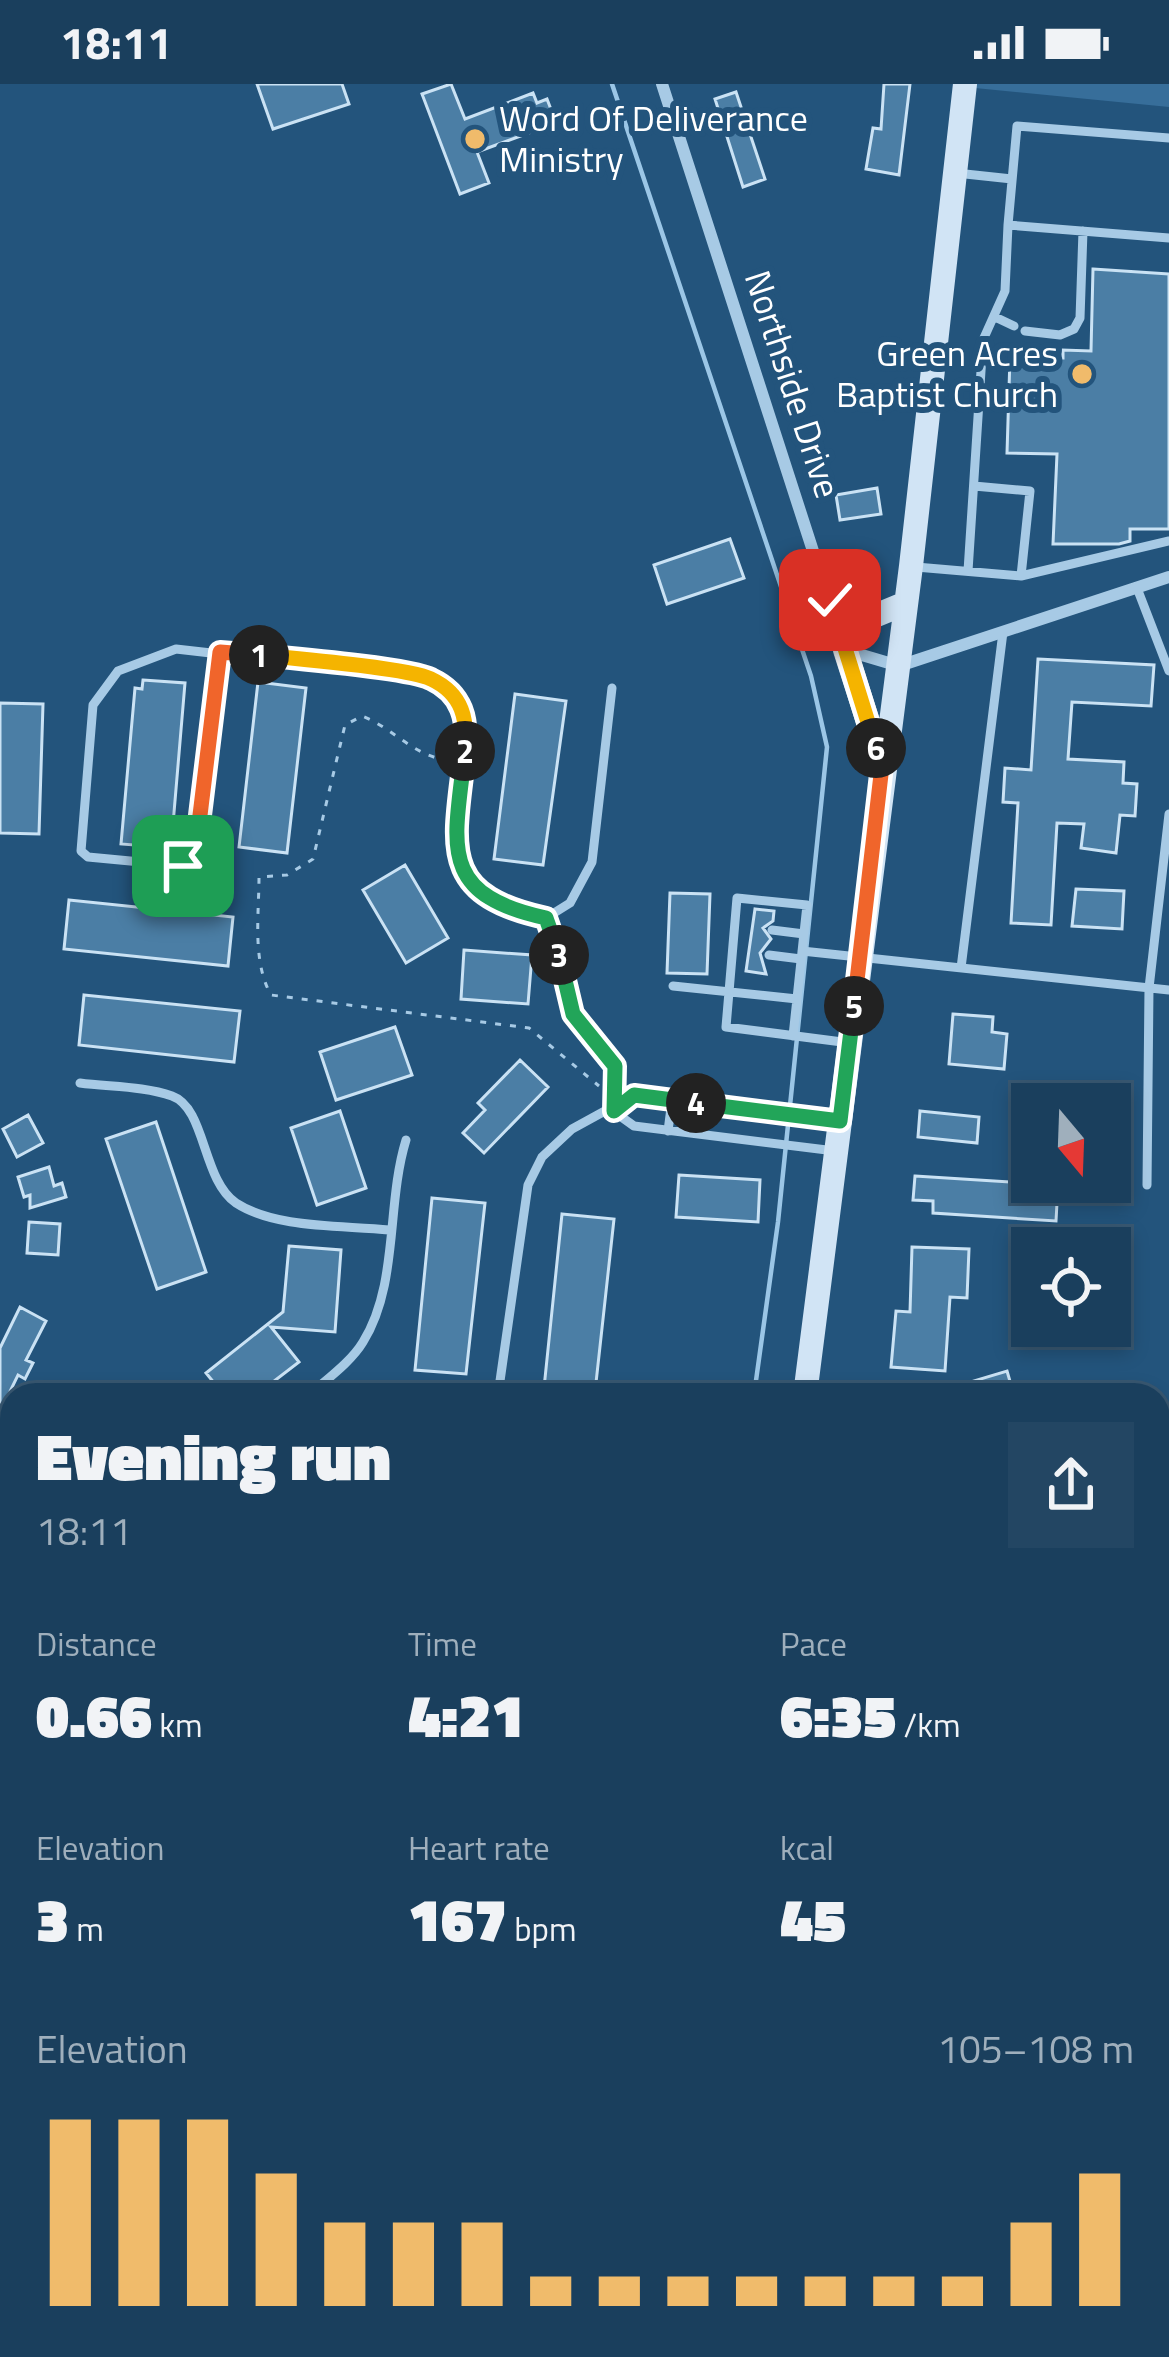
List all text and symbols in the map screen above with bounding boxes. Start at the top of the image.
text: 18:11 [60,8,172,76]
place label: Word Of Deliverance Ministry [499,90,808,186]
marker: Word Of Deliverance Ministry [462,126,488,152]
street label: Northside Drive [731,263,856,505]
place label: Green Acres Baptist Church [836,325,1058,421]
marker: Green Acres Baptist Church [1069,361,1095,387]
pin [779,549,881,651]
icon: check [797,567,863,633]
pin: 1 [229,625,289,685]
text: 1 [250,630,268,680]
pin: 6 [846,718,906,778]
pin: 2 [435,721,495,781]
text: 6 [867,723,885,773]
text: 2 [456,726,474,776]
pin [132,815,234,917]
icon: arrive [150,833,216,899]
pin: 3 [529,925,589,985]
text: 3 [550,930,568,980]
pin: 5 [824,976,884,1036]
text: 5 [845,981,863,1031]
pin: 4 [666,1073,726,1133]
text: 4 [687,1078,705,1128]
north arrow [1011,1083,1131,1203]
map controls [1011,1083,1131,1347]
button: locate [1011,1227,1131,1347]
text: Evening run [36,1405,391,1506]
button: share [1008,1422,1134,1548]
text: 18:11 [36,1501,132,1560]
text: Distance [36,1619,157,1669]
text: Time [408,1619,477,1669]
text: Pace [780,1619,847,1669]
text: 0.66 [36,1669,152,1760]
text: 4:21 [408,1669,524,1760]
text: 6:35 [780,1669,896,1760]
text: km [152,1700,203,1750]
text: /km [896,1700,961,1750]
text: Elevation [36,1823,164,1873]
text: Heart rate [408,1823,550,1873]
text: kcal [780,1823,834,1873]
text: 3 [36,1873,69,1964]
text: 167 [408,1873,507,1964]
text: 45 [780,1873,846,1964]
text: m [69,1904,104,1954]
text: bpm [507,1904,577,1954]
text: Elevation [36,2019,188,2078]
text: 105–108 m [937,2019,1134,2078]

